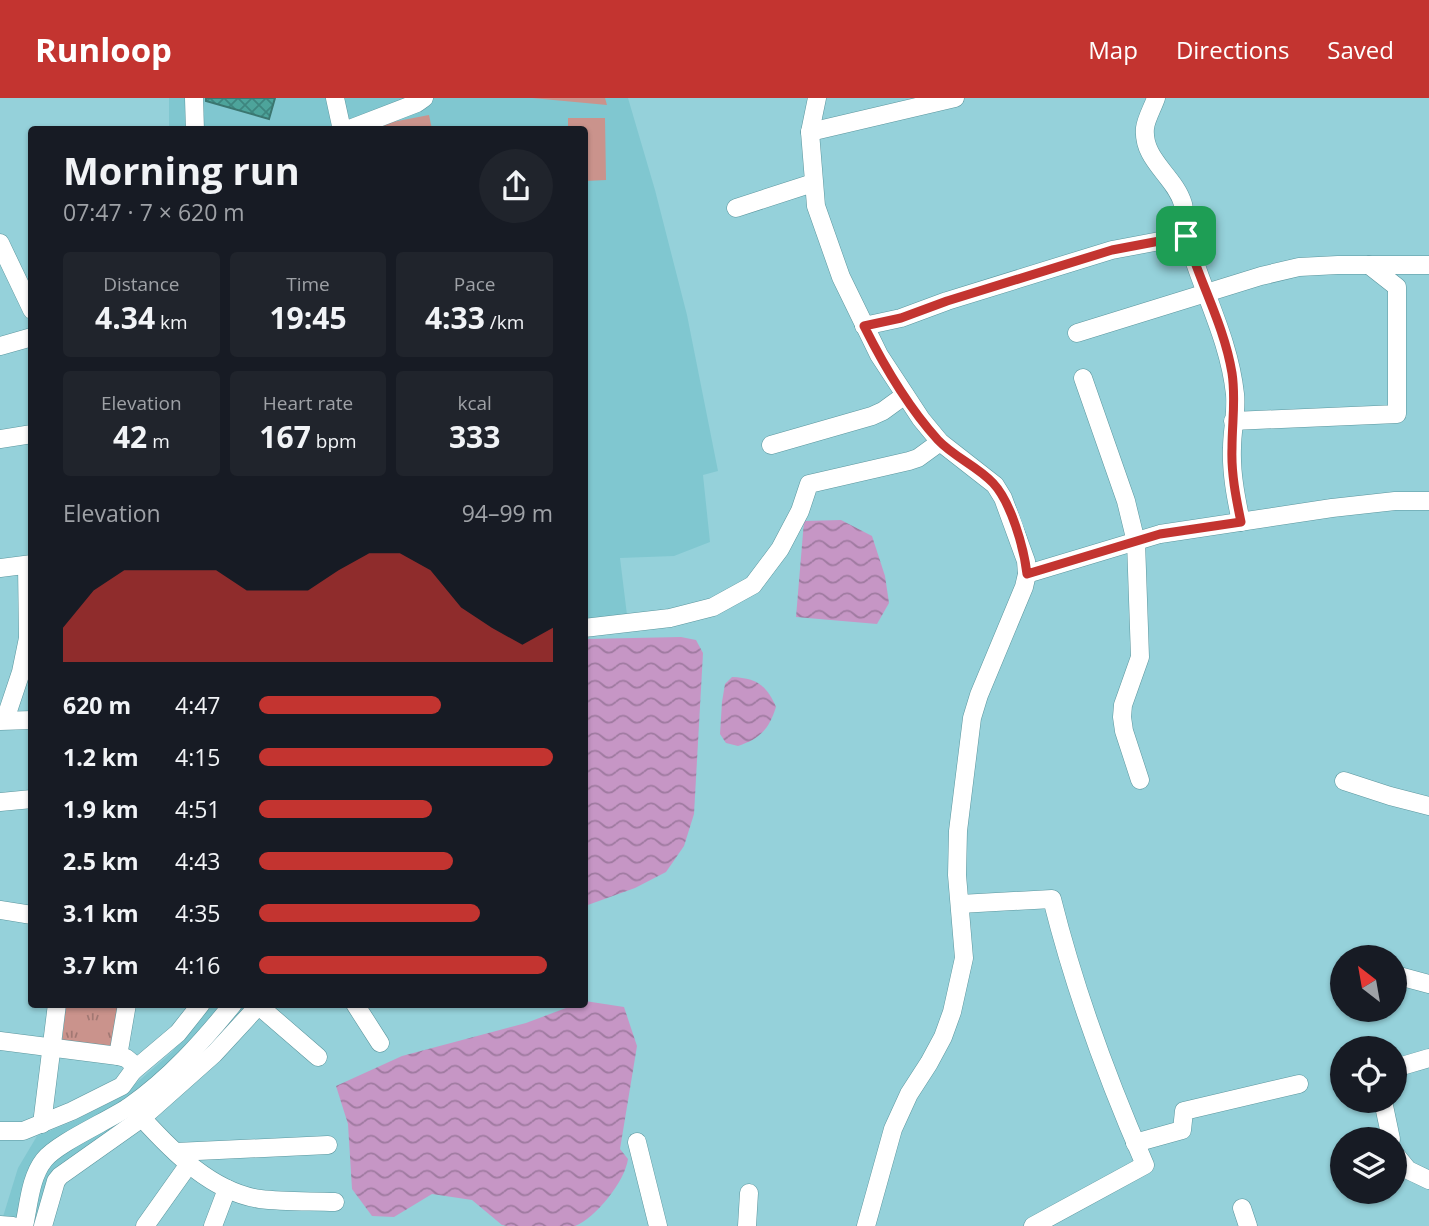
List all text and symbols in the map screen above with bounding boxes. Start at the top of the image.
text: Runloop [35,27,172,72]
text: Map [1088,33,1138,66]
text: Directions [1176,33,1289,66]
text: Saved [1327,33,1394,66]
text: Morning run [63,144,300,196]
button: share [479,149,553,223]
text: 07:47 · 7 × 620 m [63,196,245,228]
pin [1156,206,1216,266]
icon: arrive [1167,217,1205,255]
text: Distance [103,271,180,297]
text: Time [286,271,330,297]
text: Pace [454,271,496,297]
text: 4.34 [95,297,155,338]
text: 19:45 [269,297,347,338]
text: 4:33 [425,297,485,338]
text: km [155,309,188,335]
text: /km [485,309,524,335]
text: Elevation [101,390,182,416]
text: Heart rate [263,390,353,416]
text: kcal [457,390,492,416]
text: 42 [113,416,147,457]
text: 167 [259,416,311,457]
text: 333 [449,416,500,457]
text: m [147,428,170,454]
text: bpm [311,428,357,454]
text: Elevation [63,497,161,529]
text: 94–99 m [462,497,553,529]
text: 620 m [63,689,131,721]
text: 4:47 [175,689,221,721]
text: 1.2 km [63,741,139,773]
text: 4:15 [175,741,221,773]
text: 1.9 km [63,793,139,825]
text: 4:51 [175,793,221,825]
text: 2.5 km [63,845,139,877]
text: 4:43 [175,845,221,877]
text: 3.1 km [63,897,139,929]
text: 4:35 [175,897,221,929]
north arrow [1330,945,1407,1022]
map controls [1330,945,1407,1204]
text: 3.7 km [63,949,139,981]
text: 4:16 [175,949,221,981]
button: locate [1330,1036,1407,1113]
button: layers [1330,1127,1407,1204]

